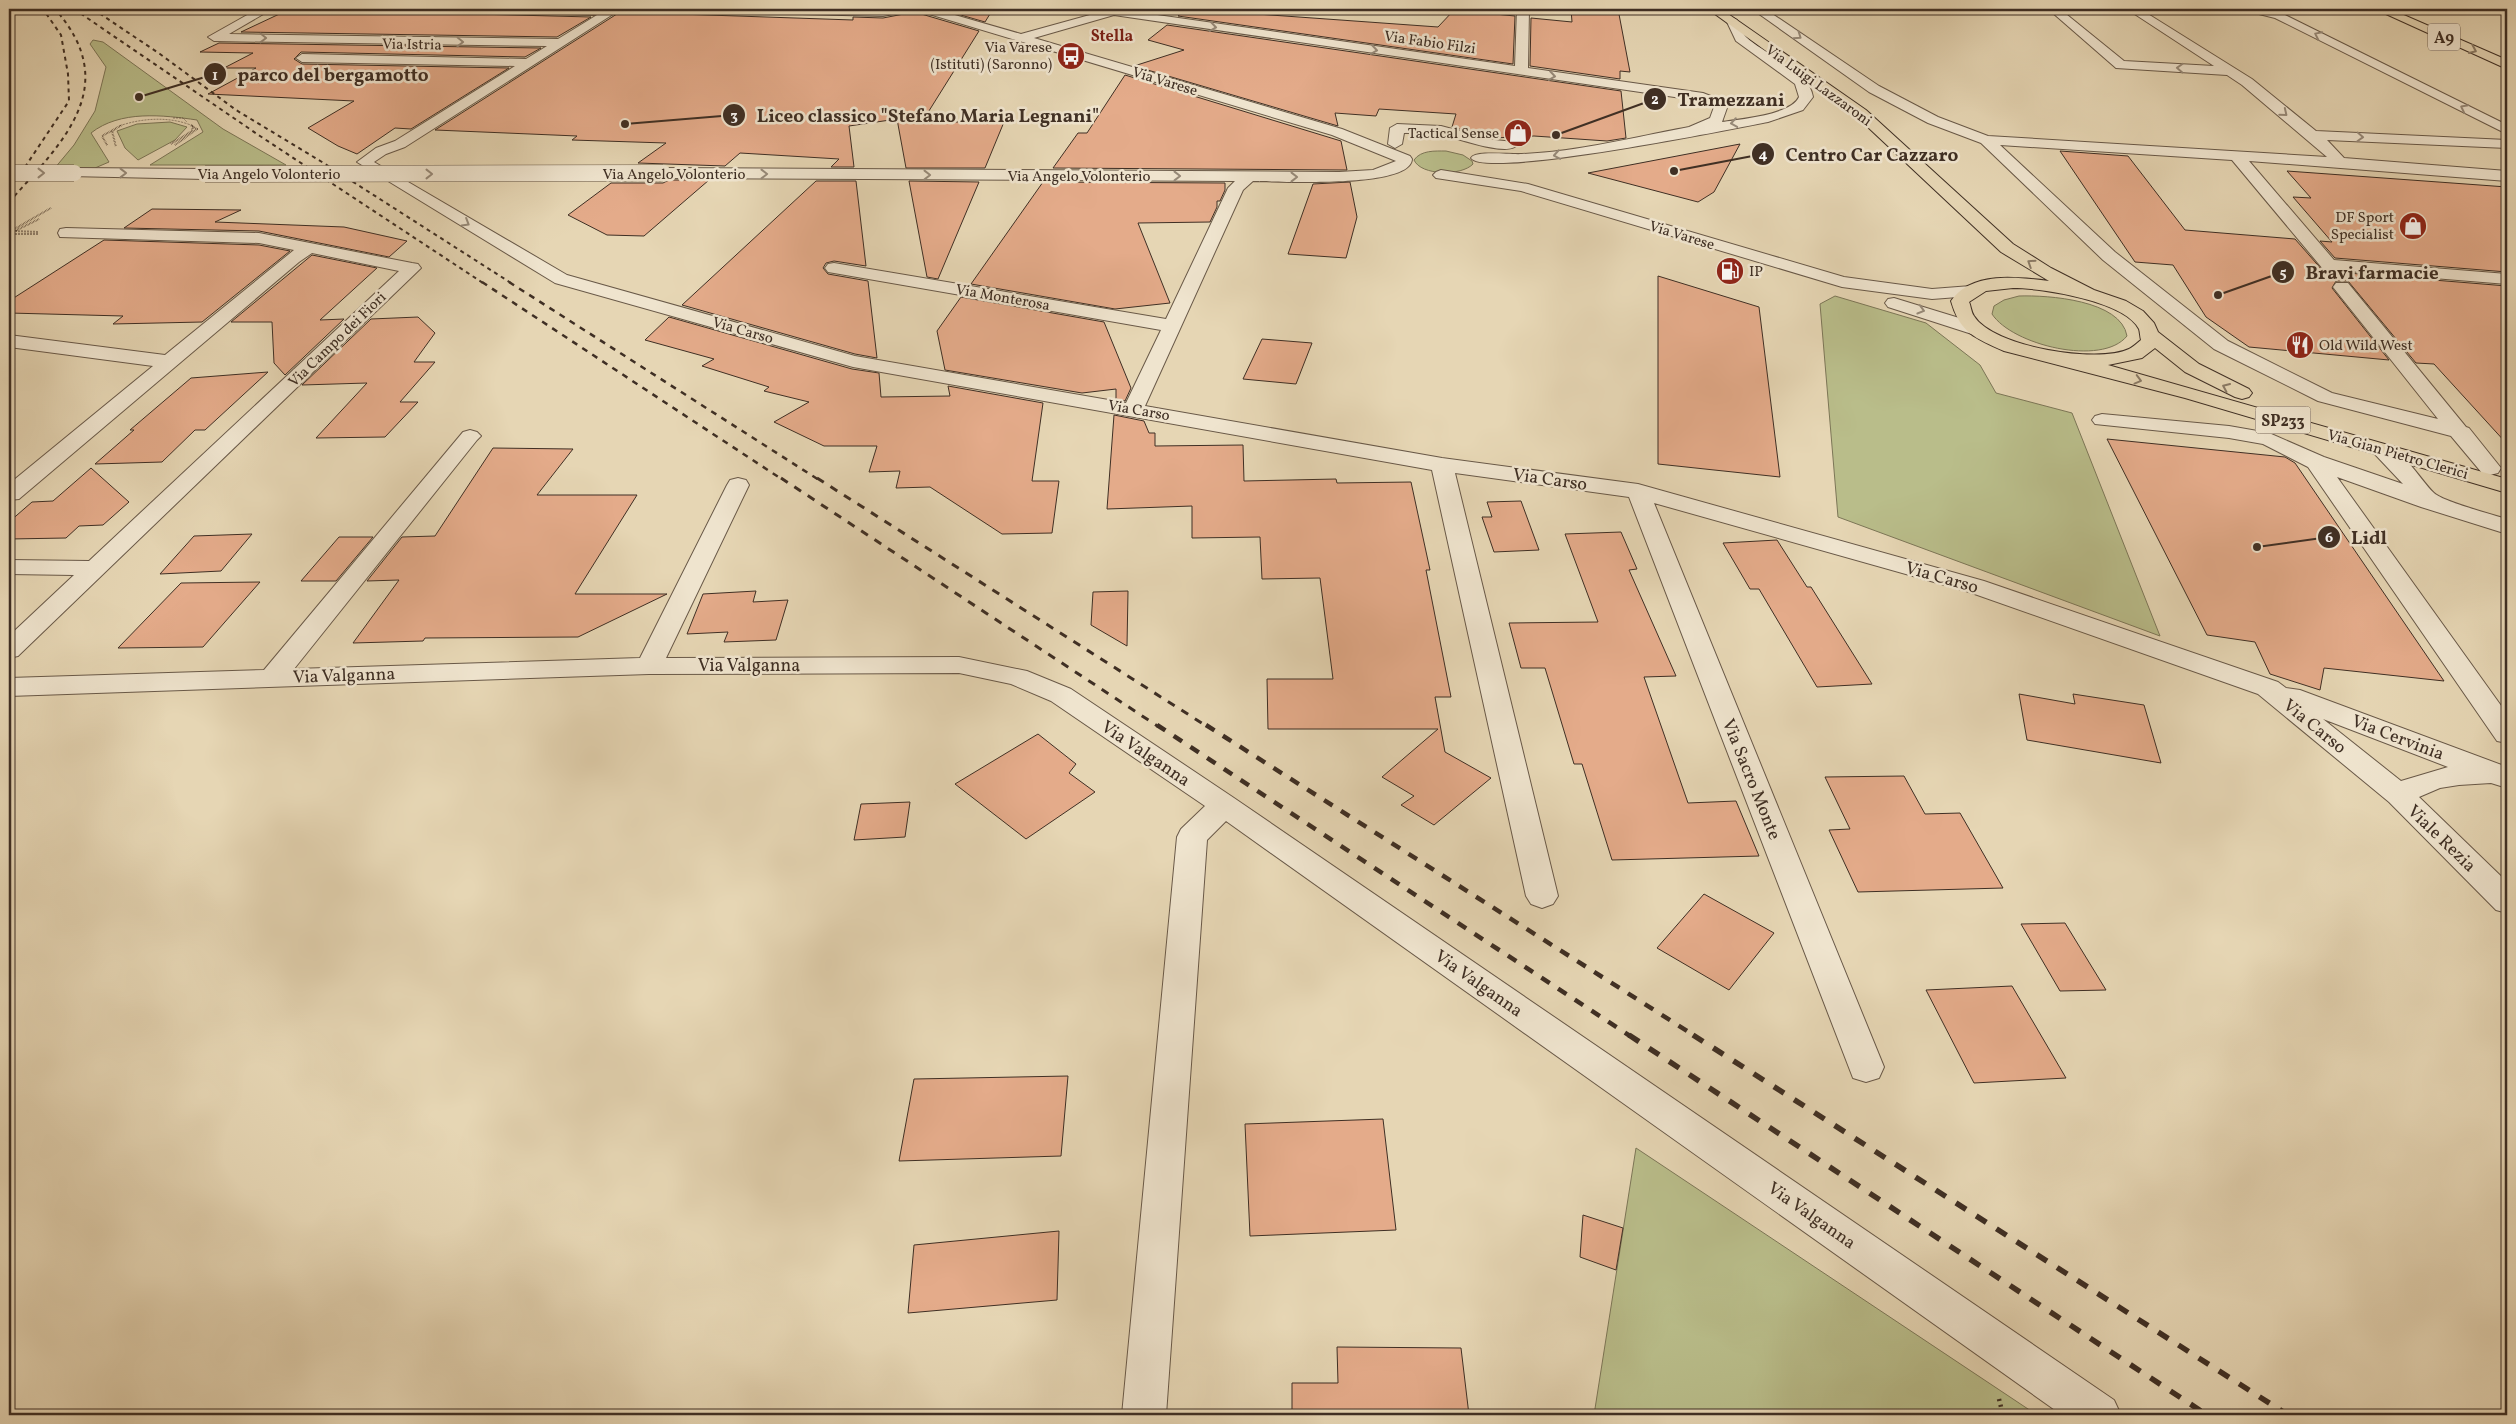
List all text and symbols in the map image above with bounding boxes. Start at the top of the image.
one-way arrow [1209,21,1217,31]
road number: A9 [2428,24,2460,51]
district label: Stella [1091,26,1134,48]
street label: Via Fabio Filzi [1383,27,1477,60]
one-way arrow [1792,31,1801,39]
one-way arrow [2314,31,2323,41]
one-way arrow [259,33,267,43]
street label: Via Istria [382,34,442,57]
one-way arrow [456,36,464,47]
place label: Via Varese (Istituti) (Saronno) [931,38,1052,76]
street label: Via Luigi Lazzaroni [1760,40,1876,132]
bus stop icon: Via Varese (Istituti) (Saronno) [1056,41,1086,71]
one-way arrow [2468,44,2477,55]
one-way arrow [1369,45,1378,55]
callout: parco del bergamotto [203,57,439,91]
text: parco del bergamotto [237,63,429,89]
street label: Via Varese [1129,63,1200,102]
one-way arrow [2176,63,2184,74]
text: 1 [212,66,218,87]
one-way arrow [1547,71,1556,81]
callout: Tramezzani [1643,82,1795,116]
text: Tramezzani [1677,88,1785,114]
text: 2 [1651,90,1659,111]
callout: Liceo classico "Stefano Maria Legnani" [722,98,1109,132]
text: Liceo classico "Stefano Maria Legnani" [757,104,1099,130]
one-way arrow [2460,104,2469,114]
text: 3 [730,106,738,127]
one-way arrow [2278,108,2287,116]
shop icon: Tactical Sense [1503,118,1533,148]
one-way arrow [1730,118,1738,128]
place label: Tactical Sense [1408,124,1499,145]
one-way arrow [2356,132,2364,142]
callout: Centro Car Cazzaro [1751,137,1968,171]
text: Centro Car Cazzaro [1786,143,1959,169]
text: 4 [1758,145,1768,166]
one-way arrow [1553,149,1561,160]
street label: Via Angelo Volonterio [198,165,340,186]
street label: Via Angelo Volonterio [603,165,745,186]
street label: Via Angelo Volonterio [1008,167,1150,188]
one-way arrow [38,168,46,178]
one-way arrow [119,168,127,178]
one-way arrow [426,169,433,179]
one-way arrow [760,169,768,179]
one-way arrow [923,170,931,180]
one-way arrow [1173,171,1181,181]
one-way arrow [1290,172,1298,182]
place label: DF Sport Specialist [2331,208,2394,246]
shop icon: DF Sport Specialist [2398,211,2428,241]
one-way arrow [461,216,470,226]
street label: Via Varese [1646,217,1717,256]
callout: Bravi farmacie [2271,255,2449,289]
fuel station icon: IP [1715,256,1745,286]
one-way arrow [2027,260,2037,269]
text: Bravi farmacie [2305,261,2439,287]
place label: IP [1749,262,1763,283]
text: 5 [2279,263,2287,284]
street label: Via Monterosa [954,280,1052,317]
street label: Via Campo dei Fiori [284,288,392,392]
one-way arrow [1916,304,1925,315]
street label: Via Carso [710,313,776,350]
restaurant icon: Old Wild West [2285,330,2315,360]
place label: Old Wild West [2319,336,2413,357]
one-way arrow [2133,374,2142,384]
one-way arrow [2223,382,2231,392]
street label: Via Carso [1106,396,1171,427]
road number: SP233 [2256,406,2310,434]
street label: Via Gian Pietro Clerici [2325,425,2471,486]
street label: Via Carso [1511,463,1589,498]
callout: Lidl [2316,520,2397,554]
text: Lidl [2351,526,2387,552]
text: 6 [2325,528,2333,549]
street label: Via Carso [1902,556,1981,601]
street label: Via Valganna [698,654,800,679]
street label: Via Valganna [292,662,396,691]
street label: Via Carso [2277,694,2351,760]
street label: Via Cervinia [2348,709,2447,768]
street label: Via Valganna [1096,715,1195,793]
street label: Via Sacro Monte [1715,715,1786,844]
street label: Viale Rezia [2401,800,2481,878]
street label: Via Valganna [1429,945,1527,1024]
street label: Via Valganna [1762,1177,1860,1256]

